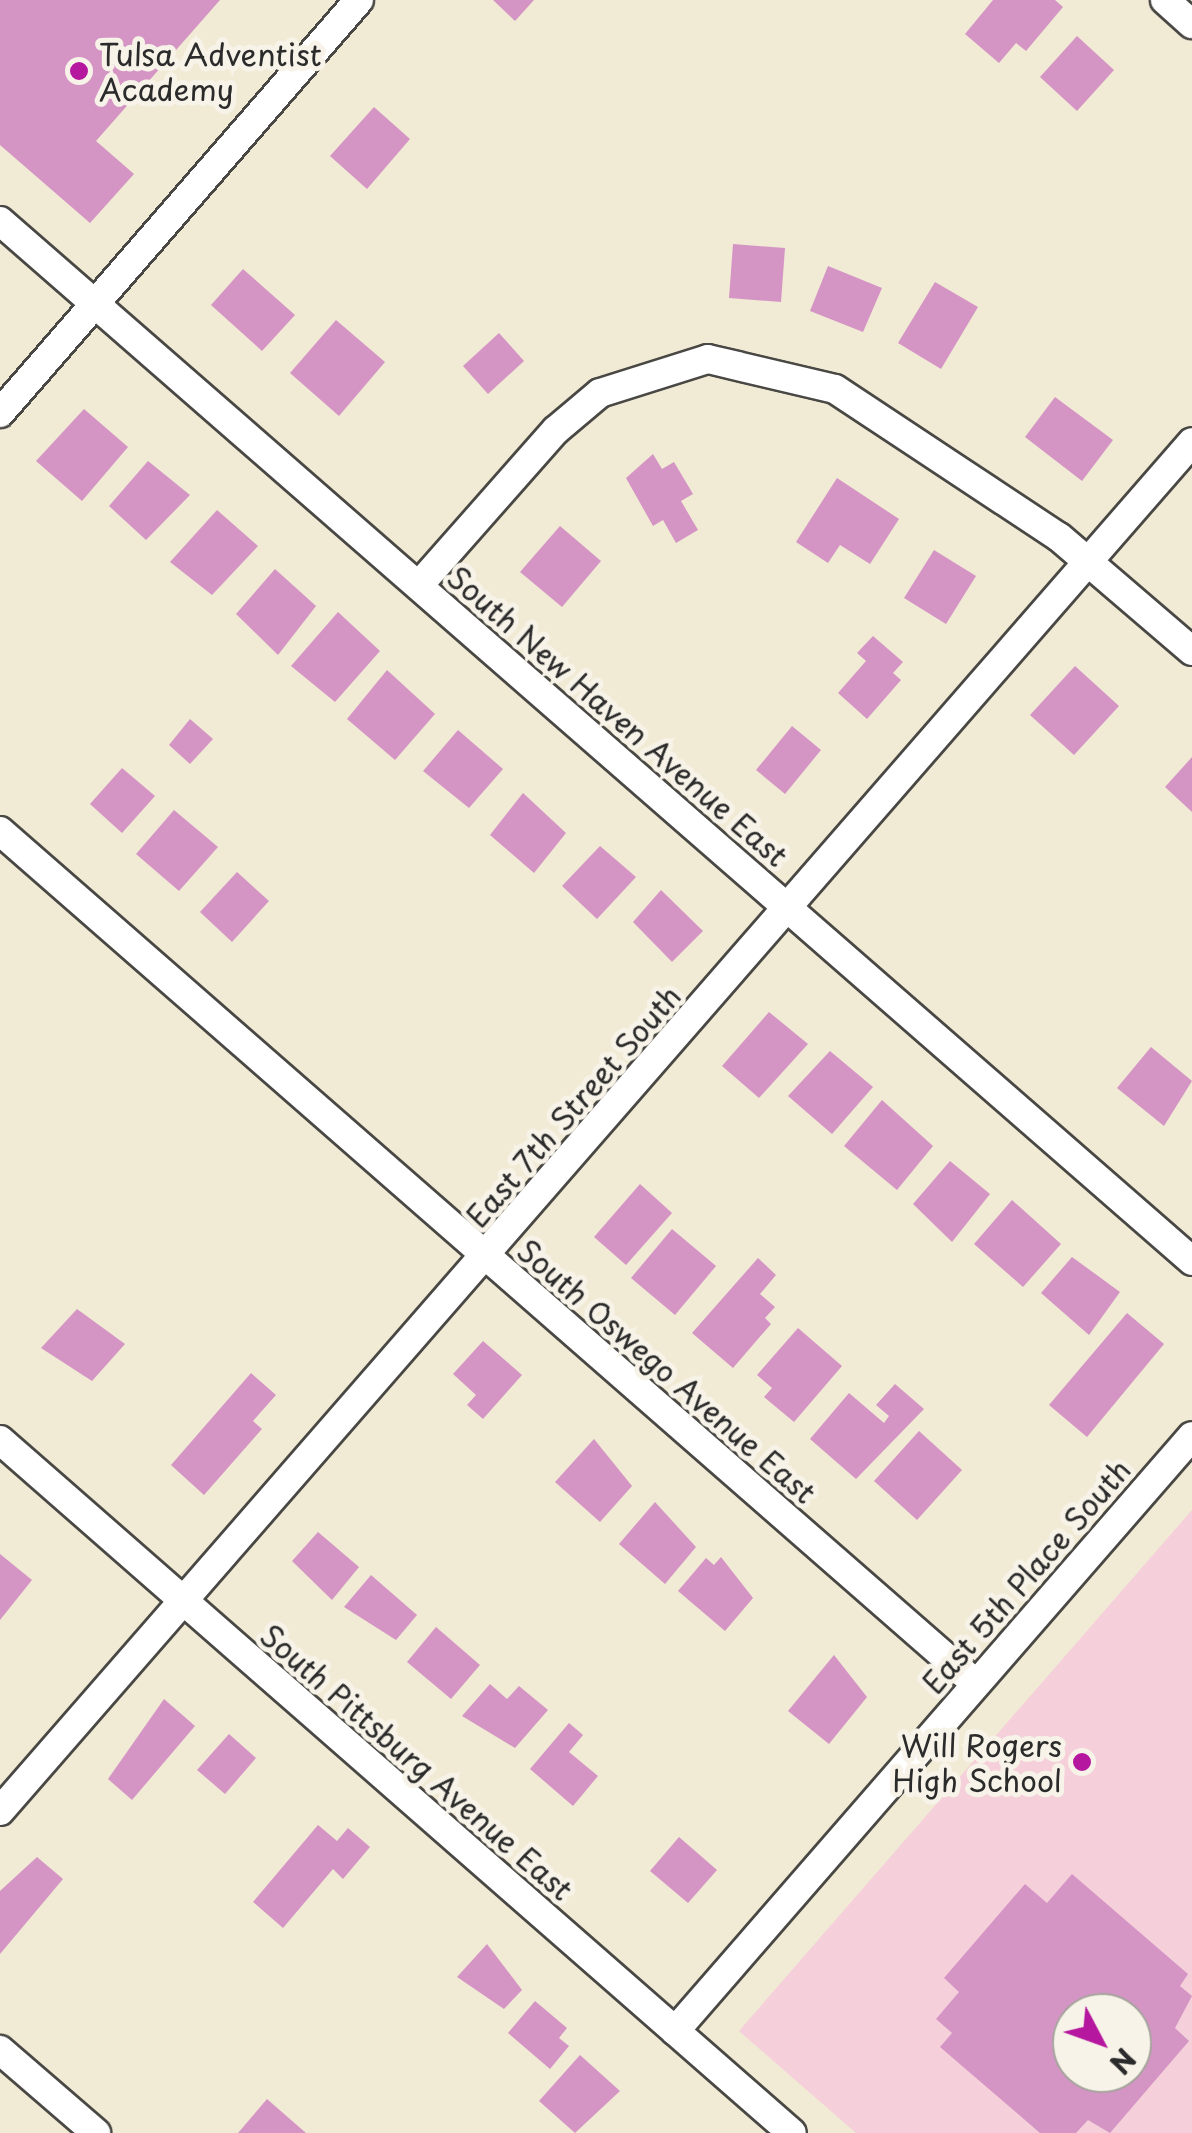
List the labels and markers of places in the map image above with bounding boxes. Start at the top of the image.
place label: Tulsa Adventist Academy [99,36,323,106]
marker: Tulsa Adventist Academy [68,60,90,82]
place label: Will Rogers High School [891,1727,1062,1798]
marker: Will Rogers High School [1071,1751,1093,1773]

